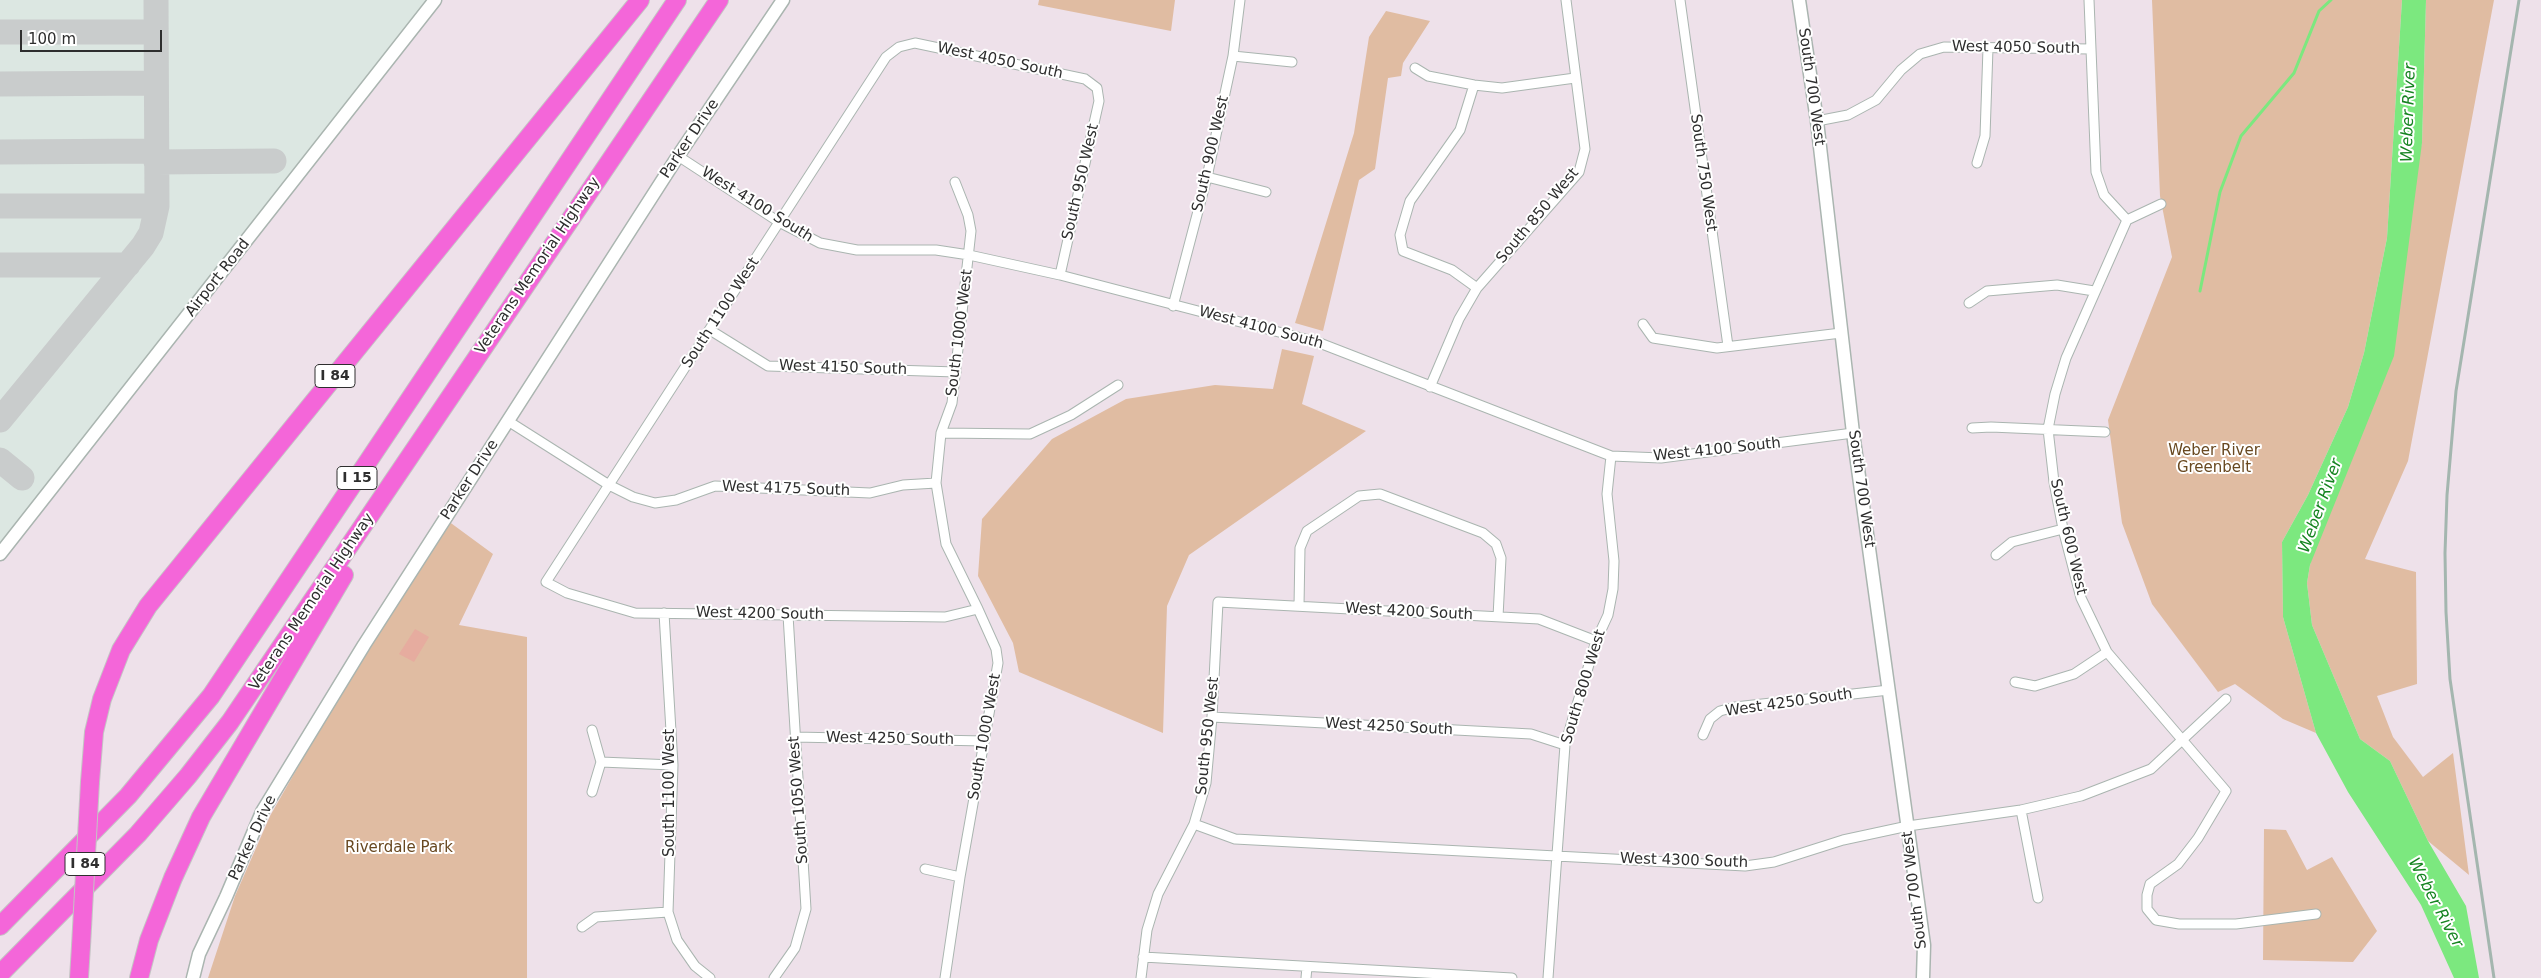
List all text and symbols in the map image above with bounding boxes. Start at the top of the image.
scale bar [22,20,165,52]
street label: South 700 West [1794,27,1828,147]
text: 100 m [28,30,76,48]
street label: West 4050 South [1952,38,2080,58]
street label: West 4050 South [935,39,1065,83]
water label: Weber River [2398,63,2420,163]
street label: South 900 West [1189,94,1233,214]
street label: Parker Drive [657,96,723,182]
street label: South 750 West [1686,113,1720,233]
street label: South 950 West [1059,122,1103,242]
street label: West 4100 South [698,163,816,247]
street label: South 850 West [1493,165,1583,267]
street label: Veterans Memorial Highway [472,174,604,358]
street label: Airport Road [182,236,254,320]
street label: South 1100 West [679,254,763,372]
street label: South 1000 West [943,268,977,398]
street label: West 4100 South [1197,303,1325,353]
street label: West 4150 South [779,357,907,379]
road number: I 84 [315,364,355,388]
street label: South 700 West [1844,429,1878,549]
street label: West 4100 South [1652,434,1782,466]
street label: Parker Drive [437,437,503,523]
park label: Weber River Greenbelt [2168,442,2260,477]
water label: Weber River [2295,456,2347,556]
road number: I 15 [337,466,377,489]
street label: South 600 West [2046,477,2090,597]
street label: West 4175 South [722,478,850,500]
street label: Veterans Memorial Highway [246,510,378,694]
street label: West 4200 South [1345,600,1473,624]
street label: West 4200 South [696,604,824,624]
street label: South 800 West [1558,628,1610,746]
street label: South 1000 West [965,672,1005,802]
street label: South 950 West [1193,676,1223,796]
street label: West 4250 South [1724,685,1854,721]
street label: West 4250 South [1325,715,1453,739]
street label: South 1100 West [661,729,679,857]
street label: West 4250 South [826,729,954,749]
street label: South 1050 West [786,735,812,865]
street label: Parker Drive [225,792,281,884]
street label: South 700 West [1899,830,1931,950]
park label: Riverdale Park [345,839,453,857]
street label: West 4300 South [1620,850,1748,872]
road number: I 84 [65,852,105,876]
water label: Weber River [2403,855,2467,951]

